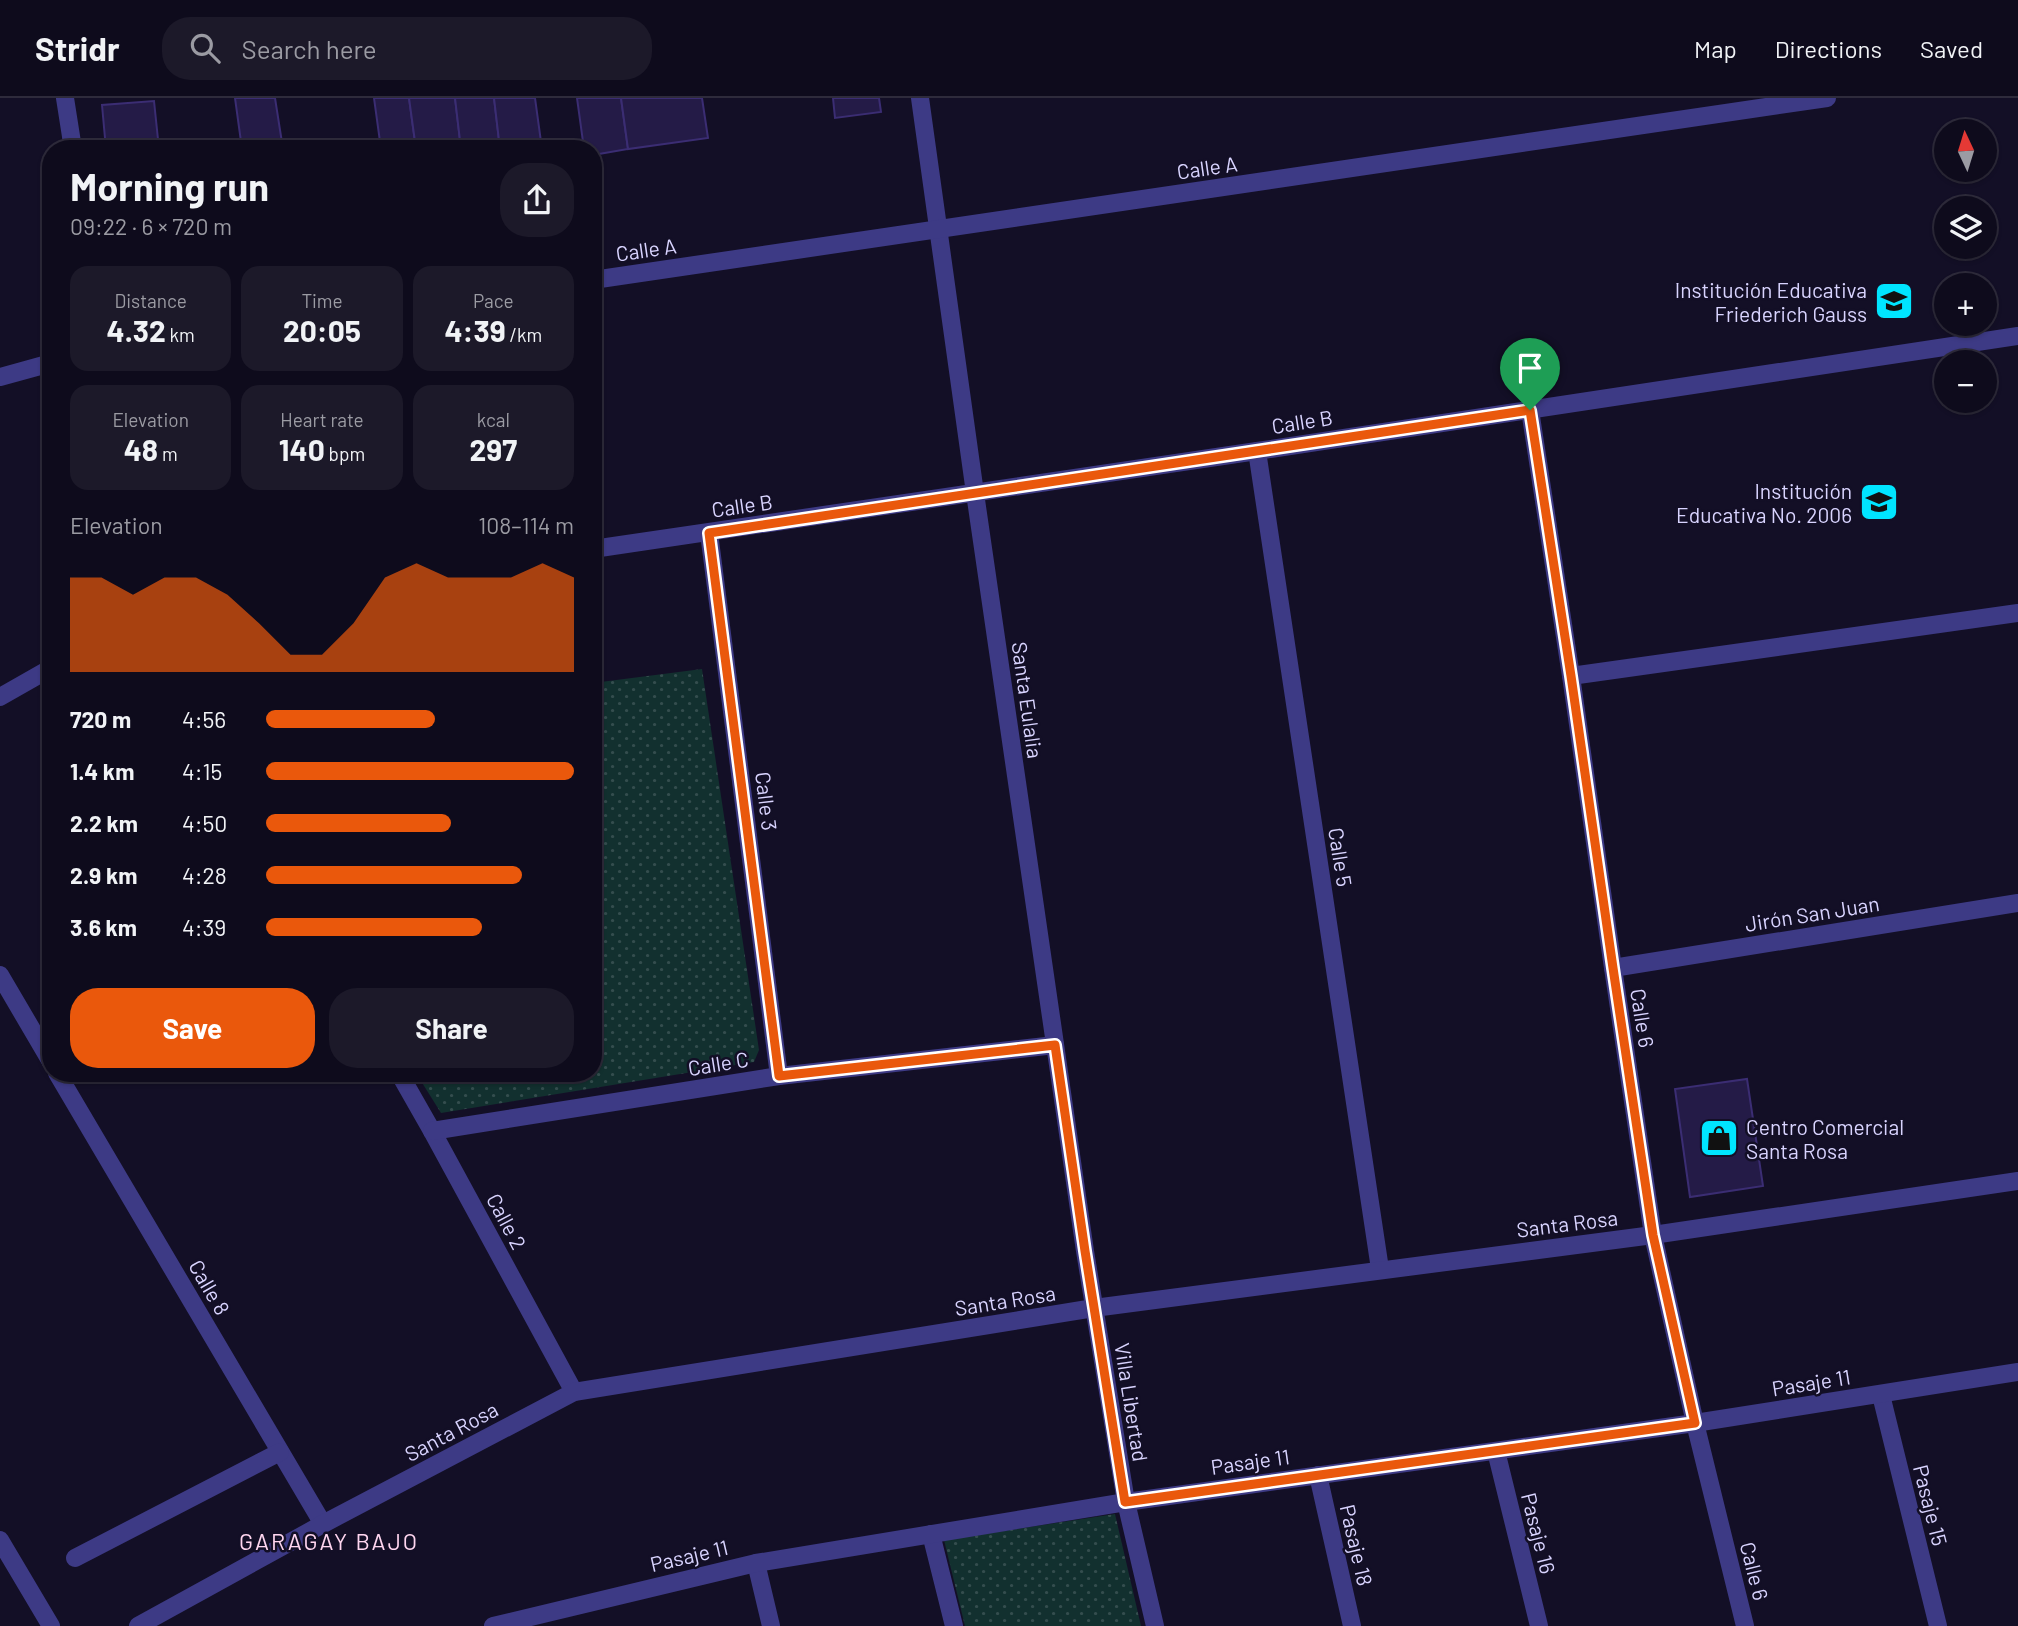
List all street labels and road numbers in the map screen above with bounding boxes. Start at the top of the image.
street label: Calle A [1175,150,1239,184]
street label: Calle A [614,232,678,266]
street label: Calle B [1270,404,1334,438]
street label: Calle B [710,488,774,522]
street label: Santa Eulalia [1007,640,1049,760]
street label: Calle 3 [751,770,783,832]
street label: Calle 5 [1324,826,1358,888]
street label: Jirón San Juan [1743,890,1881,936]
street label: Calle 6 [1626,987,1660,1049]
street label: Calle C [686,1046,750,1080]
street label: Calle 2 [482,1189,532,1253]
street label: Santa Rosa [1515,1204,1619,1242]
street label: Calle 8 [184,1255,236,1319]
street label: Santa Rosa [953,1280,1057,1320]
street label: Villa Libertad [1110,1341,1154,1463]
street label: Pasaje 11 [1770,1363,1852,1401]
street label: Santa Rosa [400,1396,502,1466]
street label: Pasaje 11 [1209,1443,1291,1479]
street label: Pasaje 15 [1909,1462,1953,1548]
street label: Pasaje 16 [1517,1490,1561,1576]
street label: Pasaje 18 [1336,1502,1378,1588]
street label: Pasaje 11 [648,1534,730,1576]
street label: Calle 6 [1736,1539,1774,1603]

